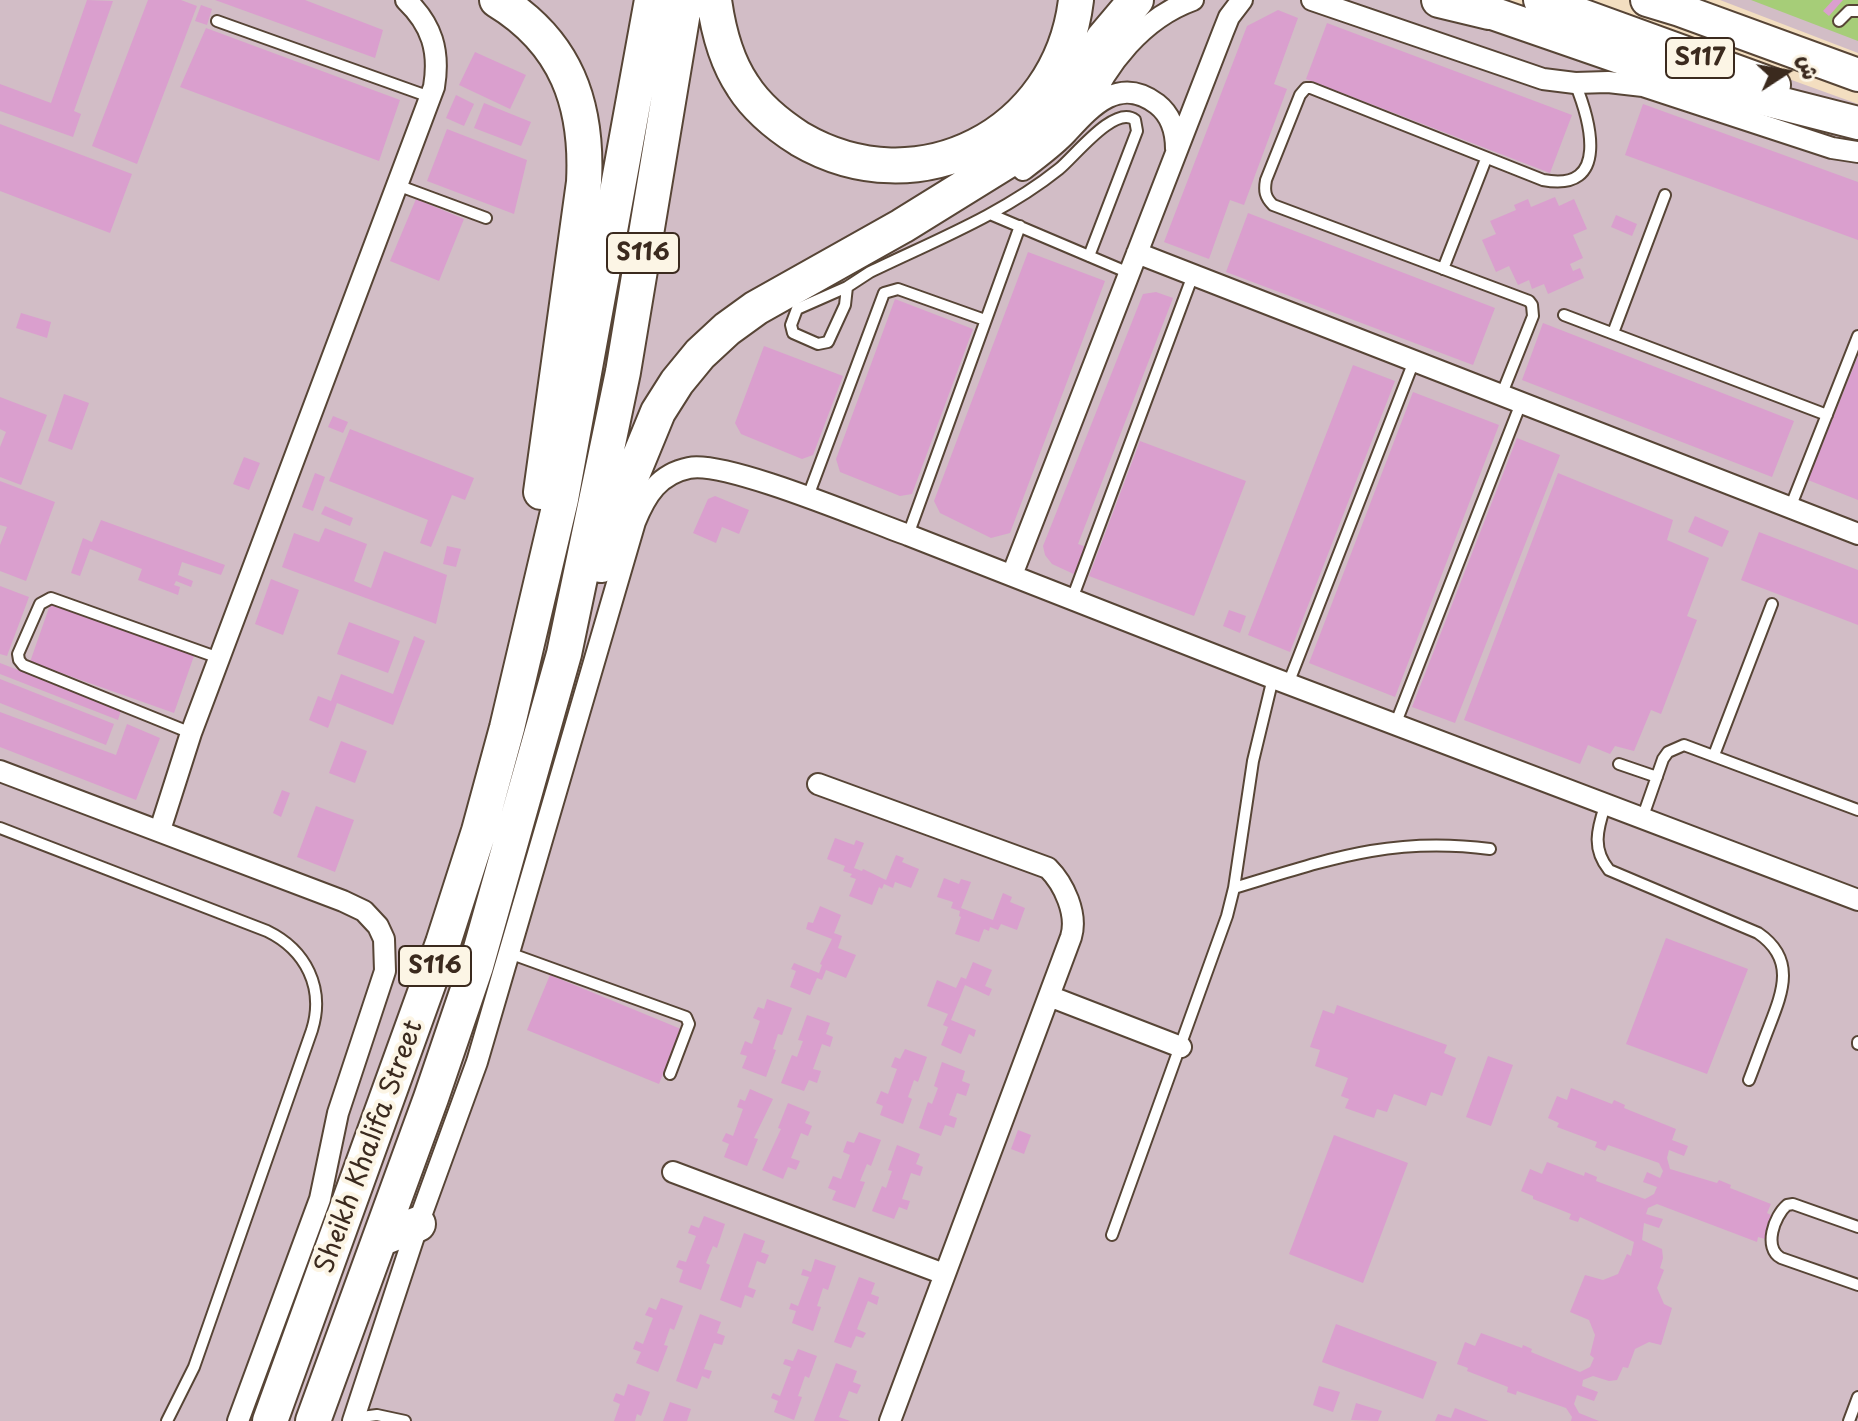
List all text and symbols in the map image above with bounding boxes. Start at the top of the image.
north arrow [1746,32,1826,112]
road number: S117 [1666,38,1734,78]
text: ش [1791,52,1829,82]
road number: S116 [607,233,679,273]
road number: S116 [399,946,471,986]
street label: Sheikh Khalifa Street [310,1016,430,1278]

